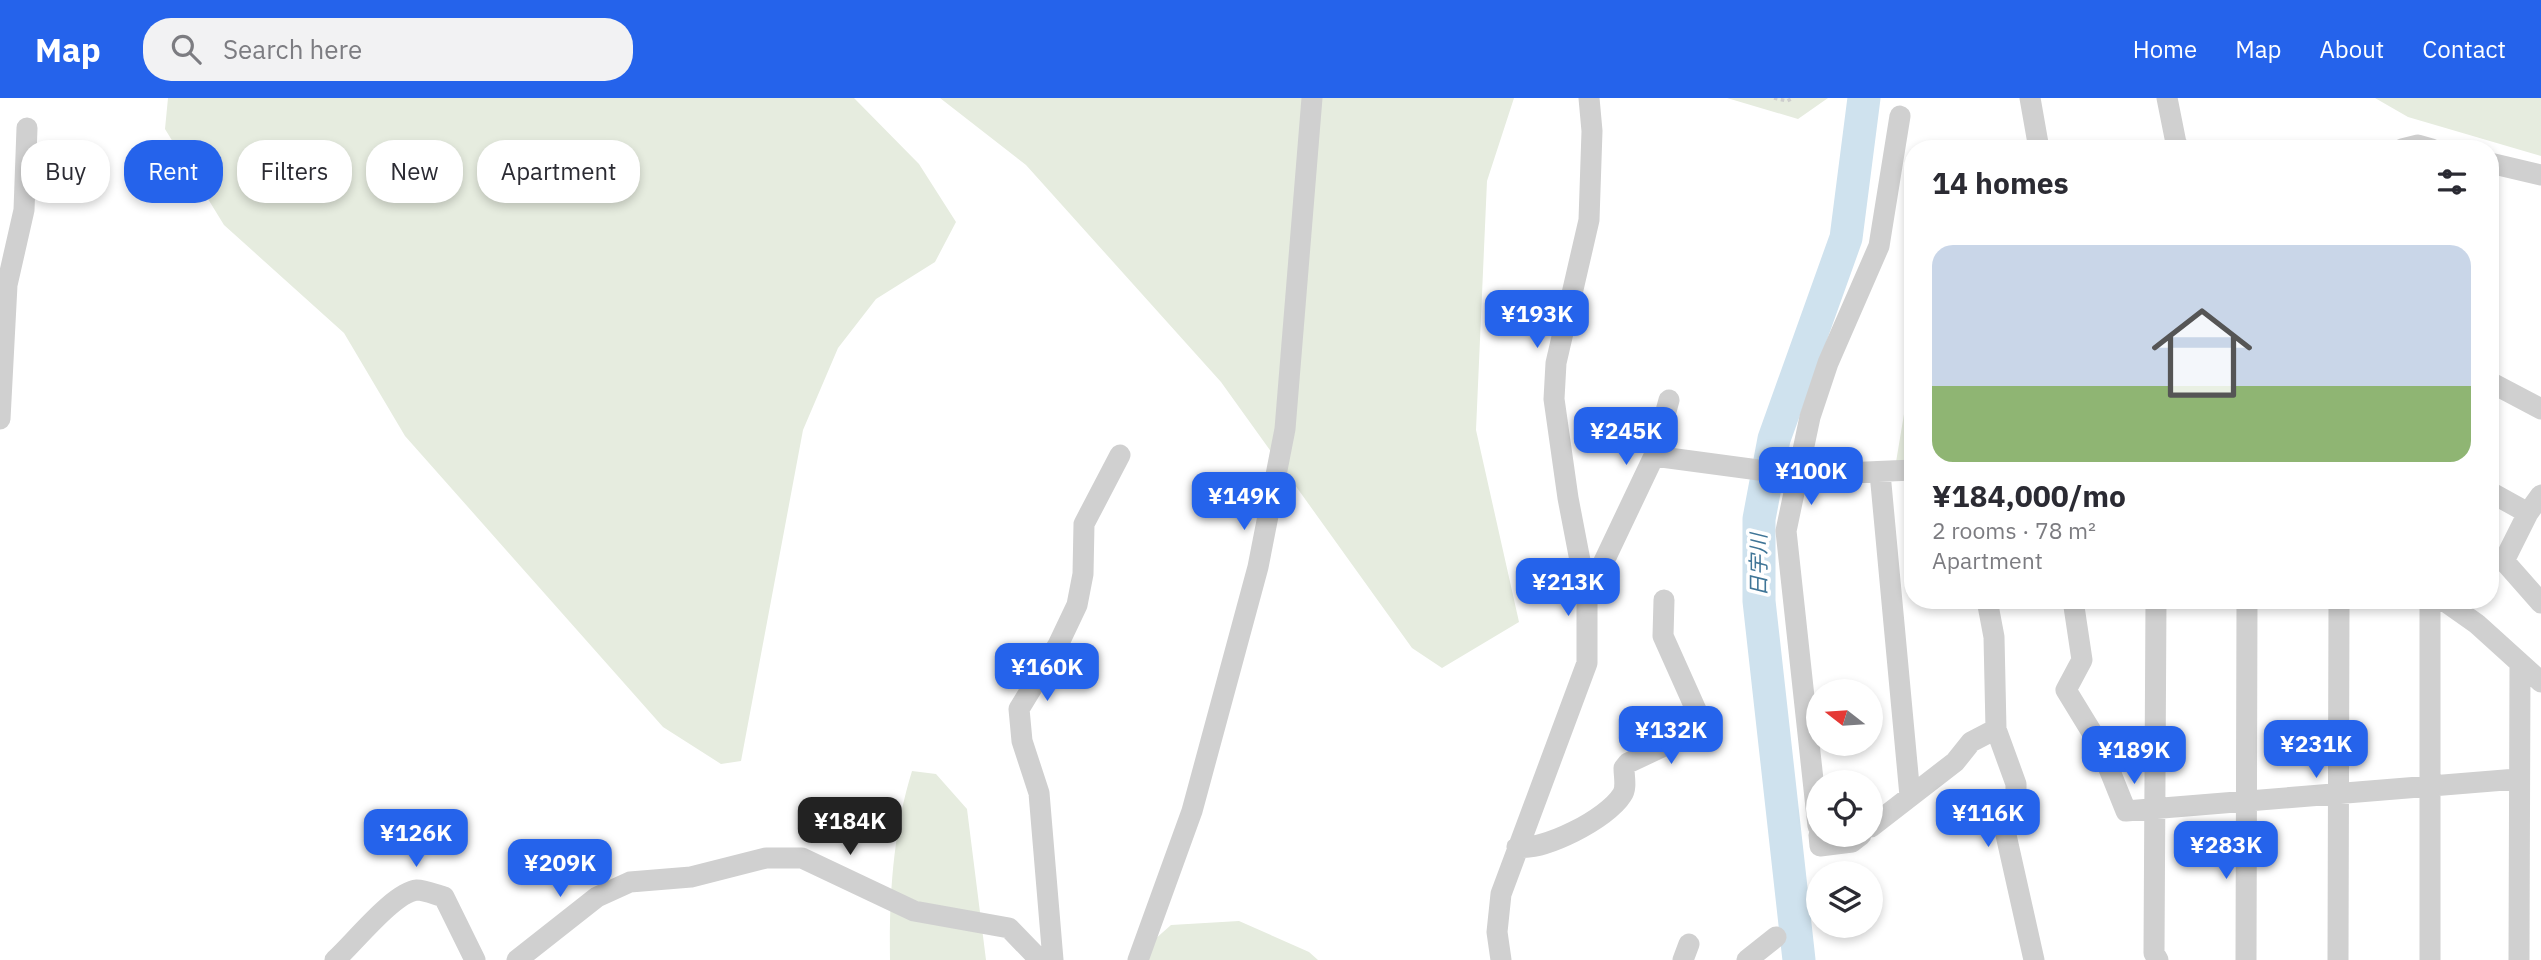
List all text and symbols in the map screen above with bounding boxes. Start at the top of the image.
search box [143,18,633,81]
text: Map [35,28,101,71]
icon: search [167,30,205,68]
text: Search here [223,32,362,66]
text: Home [2133,33,2197,65]
text: Map [2235,33,2281,65]
text: About [2319,33,2384,65]
text: Contact [2422,33,2506,65]
chip: Buy [21,140,110,203]
chip: Rent [124,140,223,203]
chip: Filters [237,140,352,203]
chip: New [366,140,463,203]
chip: Apartment [477,140,640,203]
text: 14 homes [1932,163,2069,202]
icon: filters [2433,163,2471,201]
pin: ¥193K [1488,290,1586,350]
icon: home [2139,290,2265,416]
text: ¥193K [1501,298,1573,328]
pin: ¥245K [1577,408,1675,467]
text: ¥245K [1590,415,1662,445]
pin: ¥100K [1762,448,1860,507]
text: ¥100K [1775,455,1847,485]
pin: ¥149K [1195,472,1293,532]
text: ¥184,000/mo [1932,476,2126,515]
text: ¥149K [1208,480,1280,510]
text: 2 rooms · 78 m² [1932,515,2096,545]
water label: 日宇川 [1744,532,1772,597]
text: Apartment [1932,545,2043,575]
pin: ¥213K [1519,559,1617,618]
text: ¥213K [1532,566,1604,596]
pin: ¥160K [998,644,1096,703]
text: ¥160K [1011,651,1083,681]
north arrow [1806,679,1883,756]
map controls [1806,679,1883,938]
pin: ¥132K [1622,706,1720,766]
text: ¥132K [1635,714,1707,744]
pin: ¥231K [2267,720,2365,780]
pin: ¥189K [2085,726,2183,786]
text: ¥231K [2280,728,2352,758]
text: ¥189K [2098,734,2170,764]
button: locate [1806,770,1883,847]
pin: ¥116K [1939,790,2037,849]
text: ¥116K [1952,797,2024,827]
pin: ¥184K [801,798,899,857]
text: ¥184K [814,805,886,835]
pin: ¥126K [367,810,465,869]
text: ¥126K [380,817,452,847]
pin: ¥283K [2177,822,2275,881]
text: ¥283K [2190,829,2262,859]
pin: ¥209K [511,840,609,899]
text: ¥209K [524,847,596,877]
button: layers [1806,861,1883,938]

